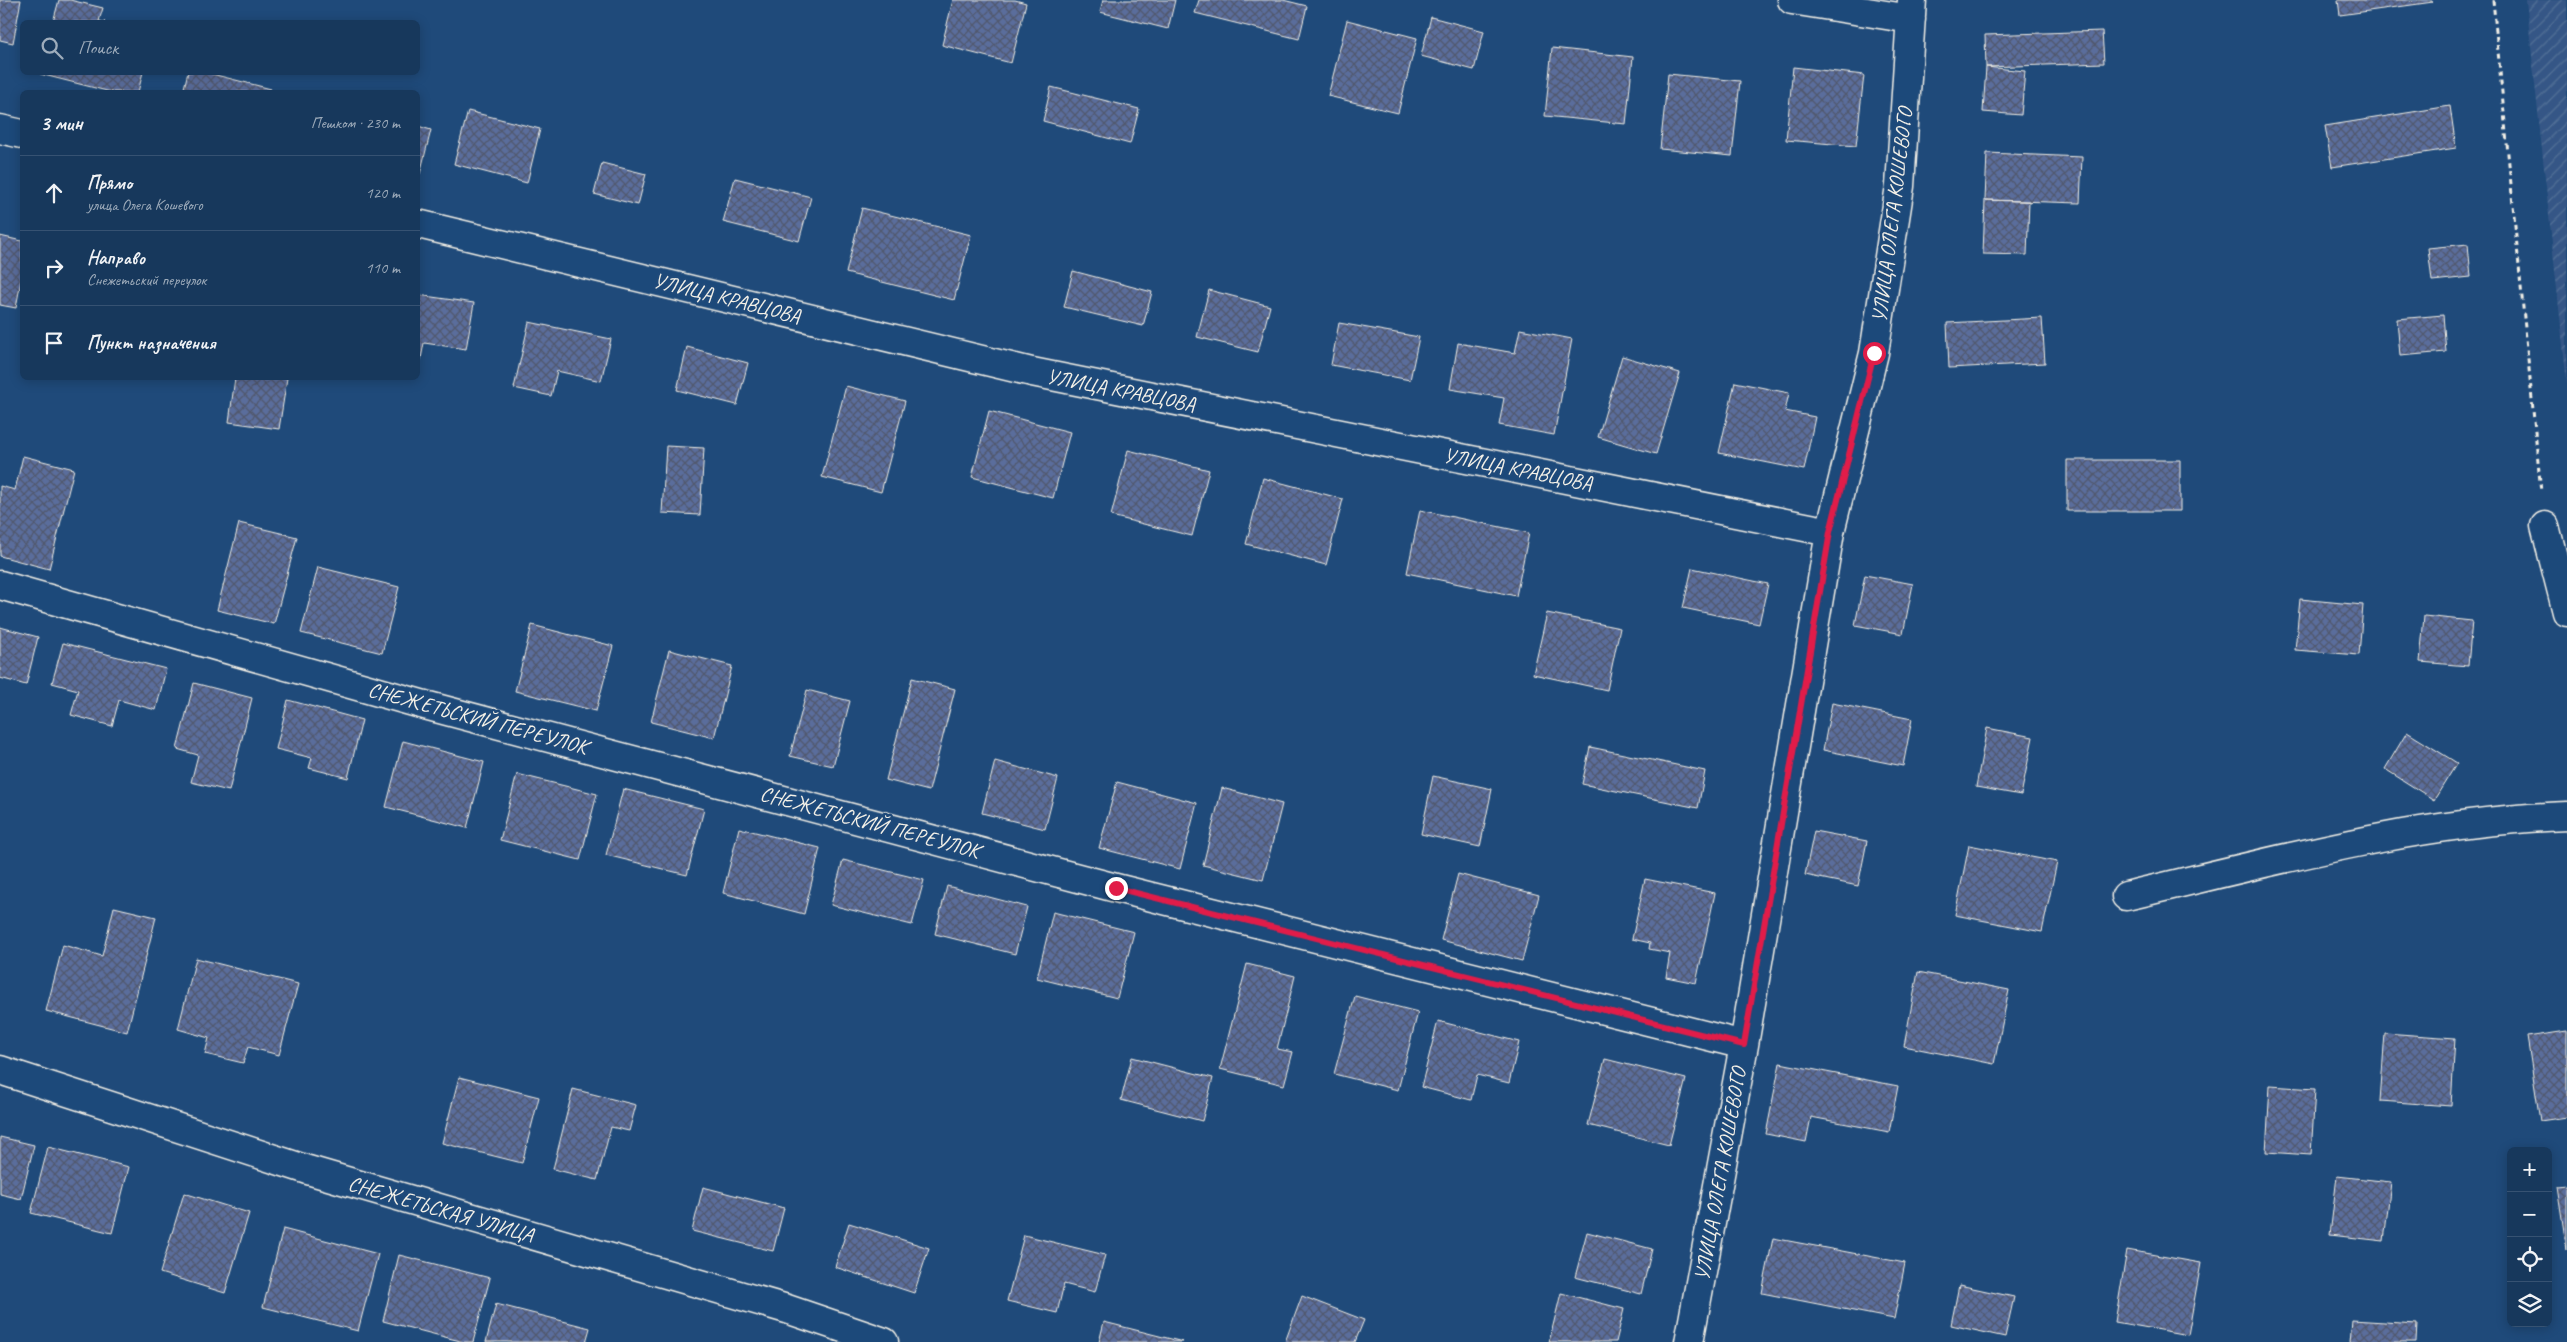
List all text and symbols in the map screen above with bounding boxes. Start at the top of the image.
search box [20,20,420,75]
icon: search [38,34,66,62]
text: Поиск [78,36,118,60]
street label: УЛИЦА ОЛЕГА КОШЕВОГО [1866,104,1918,324]
text: 3 мин [40,110,83,136]
text: Пешком · 230 m [311,113,400,133]
text: Прямо [87,171,132,195]
icon: ahead [40,179,68,207]
text: 120 m [366,183,400,203]
text: улица Олега Кошевого [87,195,203,215]
text: Направо [87,246,145,270]
icon: right [40,254,68,282]
text: 110 m [366,258,400,278]
street label: УЛИЦА КРАВЦОВА [651,267,804,329]
text: Снежетьский переулок [87,270,206,290]
icon: arrive [40,329,68,357]
text: Пункт назначения [87,331,216,355]
route start [1863,342,1886,365]
street label: УЛИЦА КРАВЦОВА [1044,363,1198,417]
street label: УЛИЦА КРАВЦОВА [1441,442,1595,496]
street label: СНЕЖЕТЬСКИЙ ПЕРЕУЛОК [366,676,595,761]
street label: СНЕЖЕТЬСКИЙ ПЕРЕУЛОК [758,780,987,865]
route end [1105,877,1128,900]
street label: УЛИЦА ОЛЕГА КОШЕВОГО [1688,1063,1752,1283]
map controls [2507,1147,2552,1327]
button: + [2507,1147,2552,1192]
street label: СНЕЖЕТЬСКАЯ УЛИЦА [345,1170,538,1248]
button: − [2507,1192,2552,1237]
button: locate [2507,1237,2552,1282]
button: layers [2507,1282,2552,1327]

